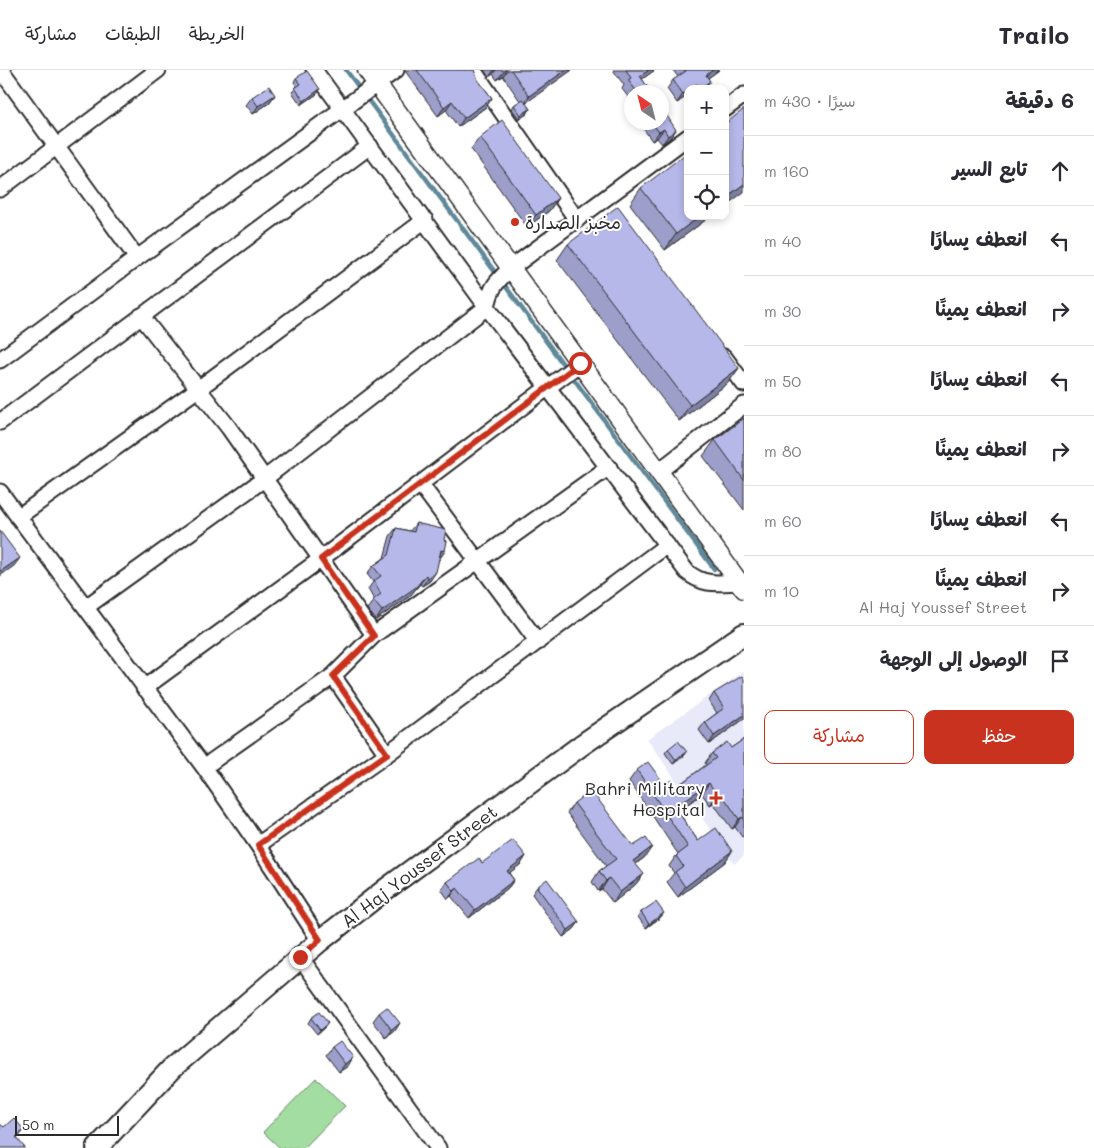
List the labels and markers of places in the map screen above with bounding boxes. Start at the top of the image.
place label: مخبز الصدارة [525,210,621,234]
marker: مخبز الصدارة [509,216,521,228]
place label: Bahri Military Hospital [585,776,705,821]
marker: Bahri Military Hospital [709,791,723,805]

